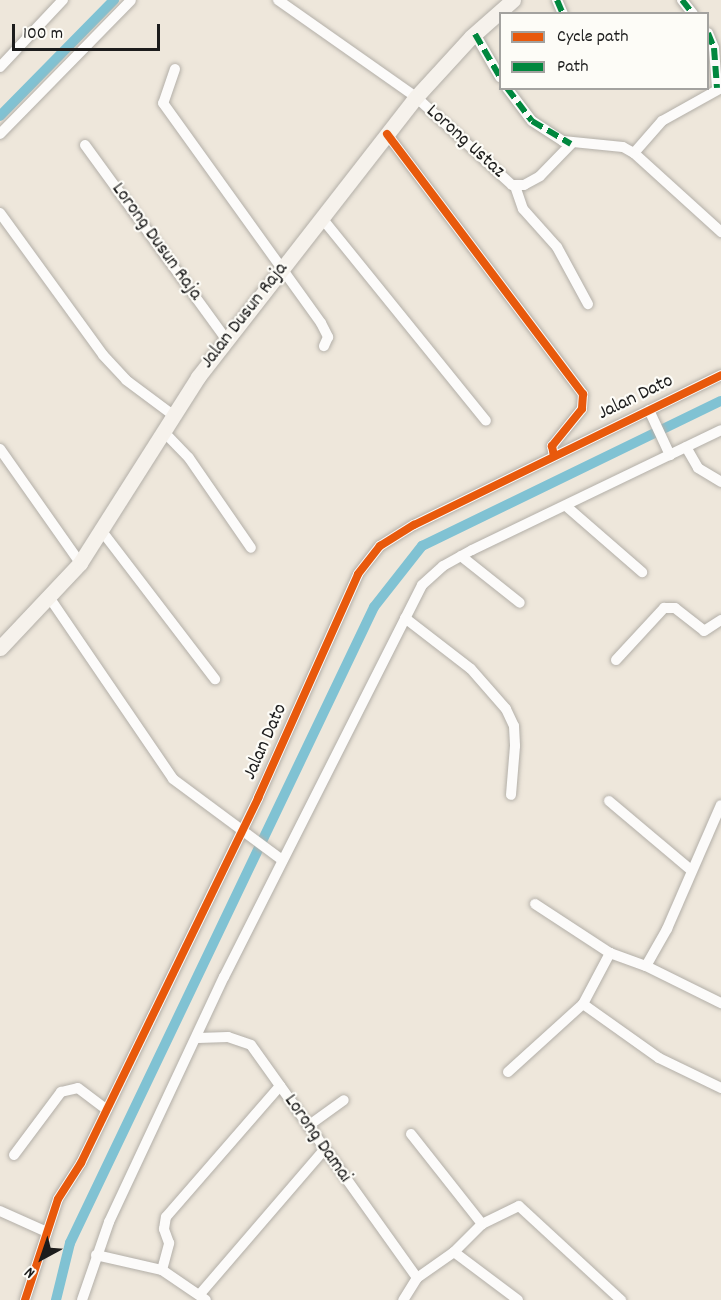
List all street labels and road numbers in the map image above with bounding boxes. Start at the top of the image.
street label: Lorong Ustaz [420,100,510,184]
street label: Lorong Dusun Raja [105,179,207,305]
street label: Jalan Dusun Raja [196,258,294,374]
street label: Jalan Dato [595,370,677,426]
street label: Jalan Dato [239,700,293,784]
street label: Lorong Damai [278,1090,356,1188]

